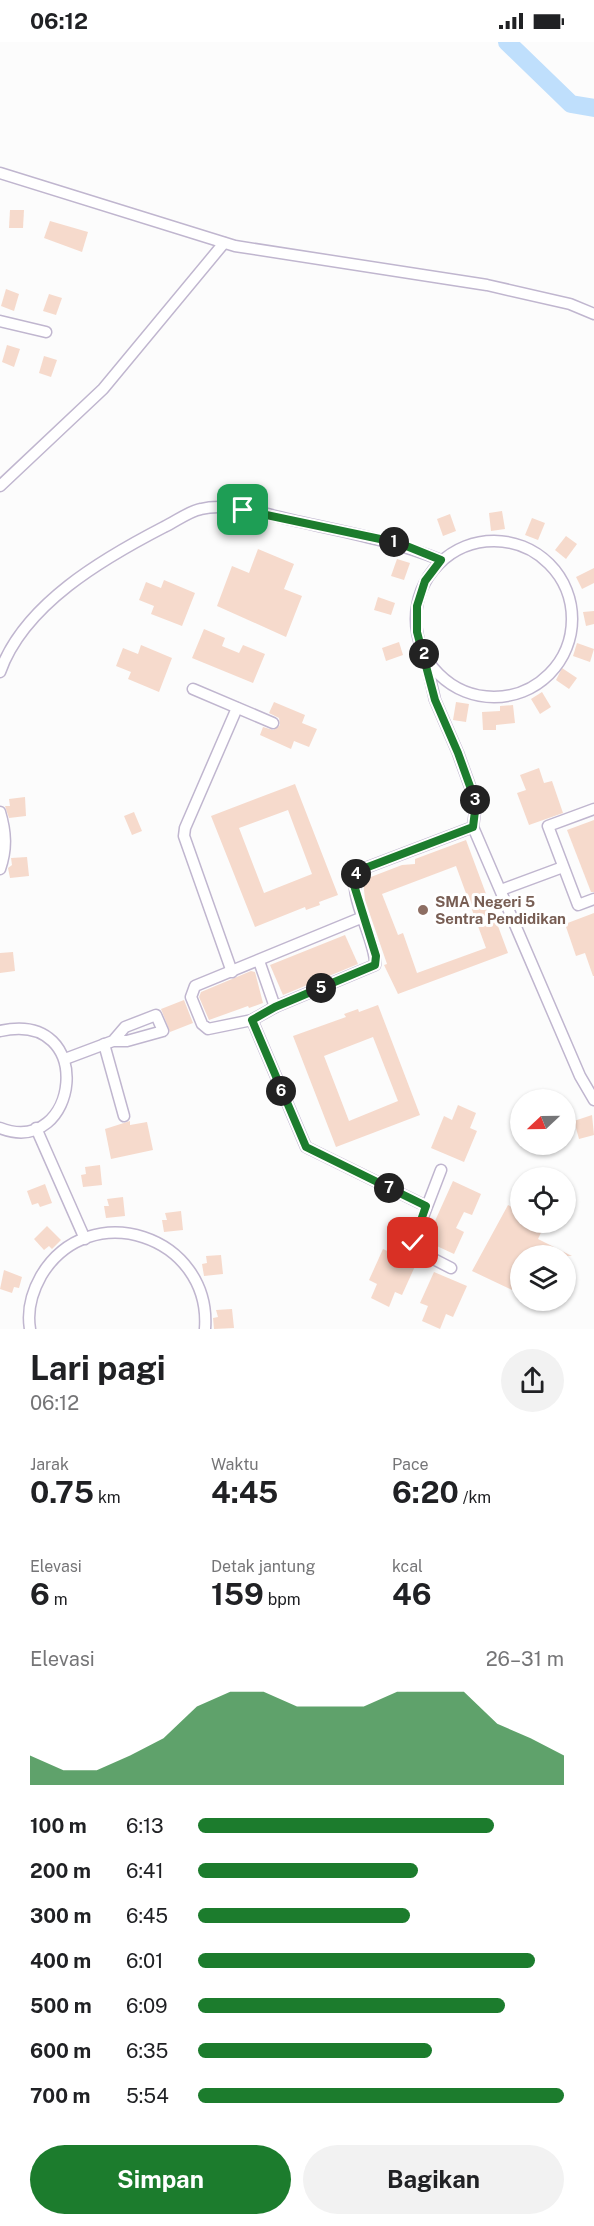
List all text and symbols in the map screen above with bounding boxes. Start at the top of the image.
text: 06:12 [30,8,88,34]
pin [217,484,268,535]
icon: arrive [226,493,259,526]
pin: 1 [379,527,409,557]
text: 1 [391,532,397,551]
pin: 2 [409,639,439,669]
text: 2 [419,644,429,663]
pin: 3 [460,785,490,815]
text: 3 [470,790,480,809]
pin: 4 [341,859,371,889]
text: 4 [351,864,361,883]
place label: SMA Negeri 5 Sentra Pendidikan [435,893,566,927]
marker: SMA Negeri 5 Sentra Pendidikan [416,903,430,917]
pin: 5 [306,973,336,1003]
text: 5 [316,978,326,997]
pin: 6 [266,1076,296,1106]
text: 6 [276,1081,286,1100]
north arrow [510,1089,576,1155]
map controls [510,1089,576,1311]
button: locate [510,1167,576,1233]
pin: 7 [374,1173,404,1203]
text: 7 [384,1178,394,1197]
pin [387,1217,438,1268]
icon: check [396,1226,429,1259]
button: layers [510,1245,576,1311]
text: Lari pagi [30,1349,166,1387]
button: share [501,1349,564,1412]
text: 06:12 [30,1391,79,1415]
text: Jarak [30,1455,69,1474]
text: Waktu [211,1455,259,1474]
text: Pace [392,1455,429,1474]
text: 0.75 [30,1474,94,1510]
text: 4:45 [211,1474,278,1510]
text: 6:20 [392,1474,459,1510]
text: km [94,1488,121,1507]
text: /km [459,1488,491,1507]
text: Elevasi [30,1557,82,1576]
text: Detak jantung [211,1557,315,1576]
text: kcal [392,1557,423,1576]
text: 6 [30,1576,50,1612]
text: 159 [211,1576,264,1612]
text: 46 [392,1576,432,1612]
text: m [50,1590,68,1609]
text: bpm [264,1590,301,1609]
text: Elevasi [30,1647,95,1671]
text: 26–31 m [486,1647,564,1671]
text: 100 m [30,1814,87,1838]
text: 6:13 [126,1814,164,1838]
text: 200 m [30,1859,91,1883]
text: 6:41 [126,1859,164,1883]
text: 300 m [30,1904,91,1928]
text: 6:45 [126,1904,168,1928]
text: 400 m [30,1949,91,1973]
text: 6:01 [126,1949,163,1973]
text: 500 m [30,1994,92,2018]
text: 6:09 [126,1994,168,2018]
text: 600 m [30,2039,91,2063]
text: 6:35 [126,2039,168,2063]
text: 700 m [30,2084,90,2108]
text: 5:54 [126,2084,169,2108]
button: Simpan [30,2145,291,2214]
button: Bagikan [303,2145,564,2214]

